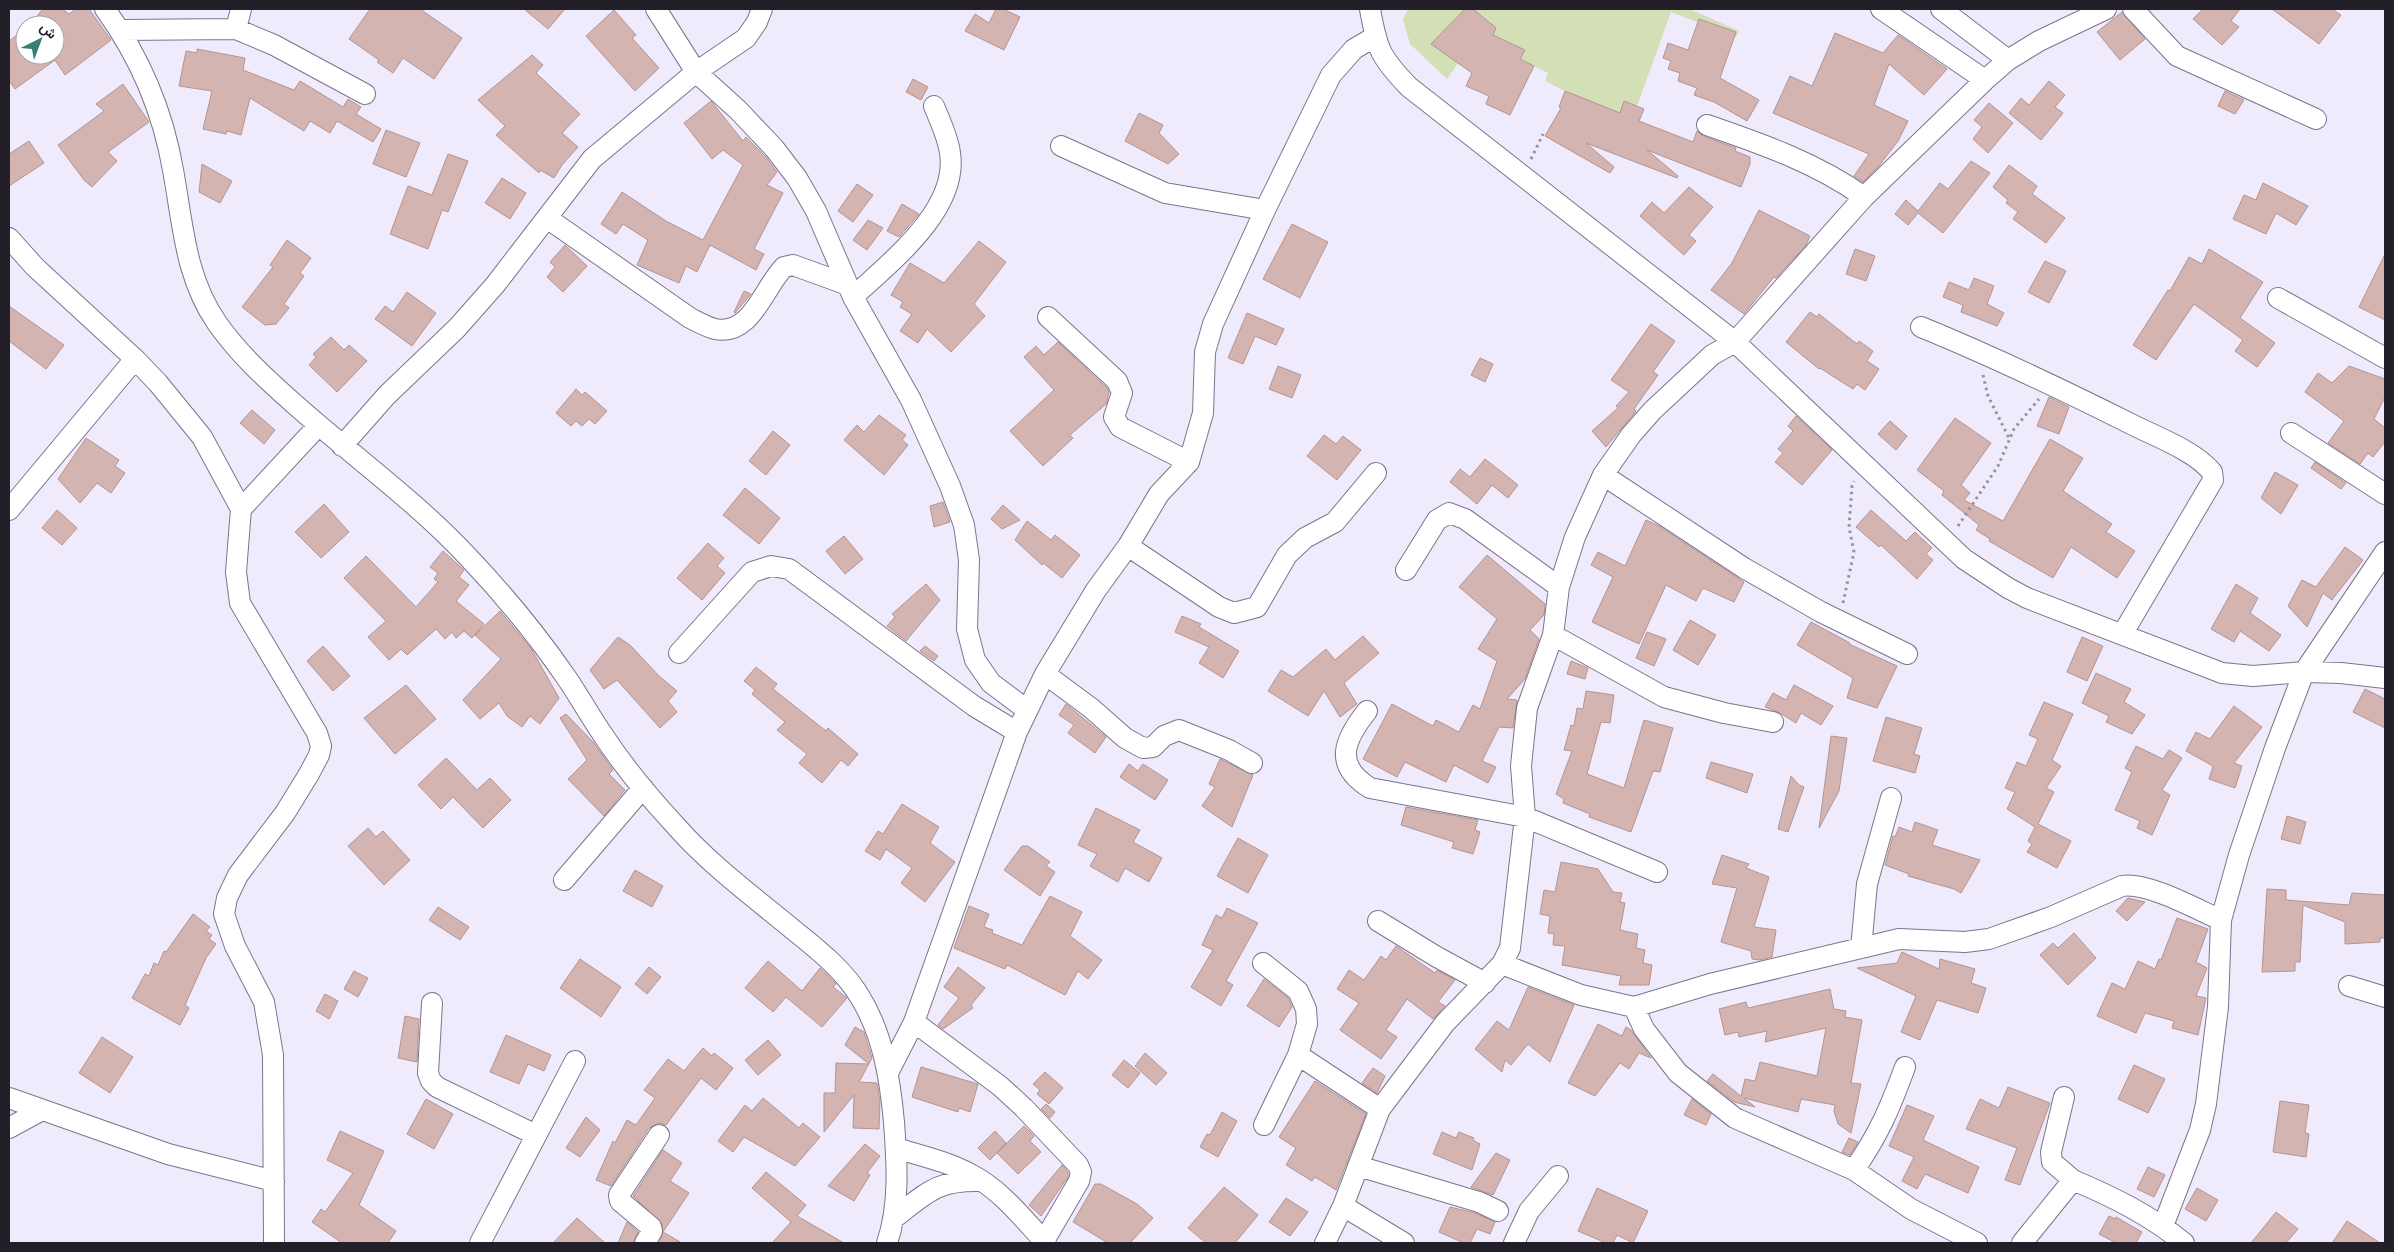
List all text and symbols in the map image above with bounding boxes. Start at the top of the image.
north arrow [15,15,65,65]
text: ش [36,19,60,43]

